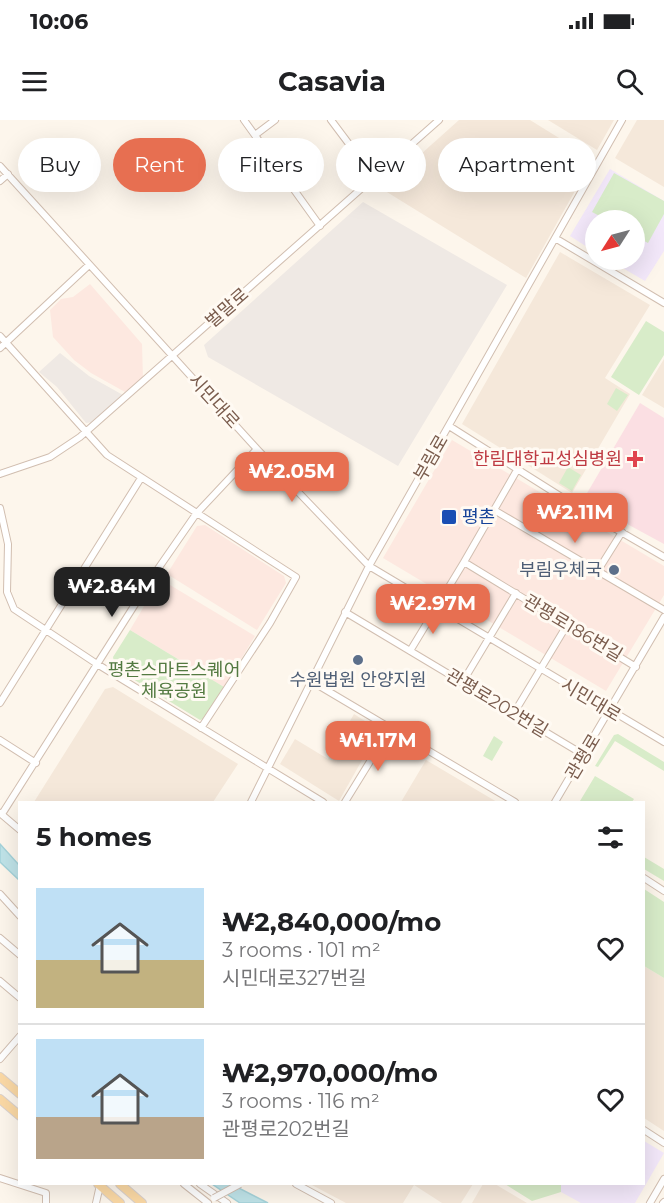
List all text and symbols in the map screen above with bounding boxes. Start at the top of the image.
text: 10:06 [30,8,88,35]
icon: menu [18,65,51,98]
text: Casavia [278,65,386,98]
icon: search [613,65,646,98]
chip: Buy [18,138,101,192]
chip: Rent [113,138,206,192]
chip: Filters [218,138,324,192]
chip: New [336,138,426,192]
chip: Apartment [438,138,596,192]
north arrow [585,210,645,270]
map controls [585,210,645,270]
street label: 벌말로 [201,283,253,333]
street label: 시민대로 [184,369,244,433]
street label: 부림로 [409,431,453,485]
place label: 한림대학교성심병원 [473,448,622,470]
marker: 한림대학교성심병원 [626,450,644,468]
pin: ₩2.05M [243,452,341,503]
text: ₩2.05M [249,459,335,483]
pin: ₩2.11M [526,493,624,544]
text: ₩2.11M [537,500,613,524]
place label: 평촌 [462,506,495,528]
marker: 평촌 [440,508,458,526]
place label: 부림우체국 [519,559,602,581]
marker: 부림우체국 [607,563,621,577]
pin: ₩2.84M [63,567,161,618]
text: ₩2.84M [68,574,156,598]
pin: ₩2.97M [384,584,482,635]
street label: 관평로186번길 [519,590,627,666]
text: ₩2.97M [390,591,476,615]
marker: 수원법원 안양지원 [351,653,365,667]
park label: 평촌스마트스퀘어 체육공원 [108,659,240,702]
street label: 관평로202번길 [442,664,552,742]
place label: 수원법원 안양지원 [289,669,427,691]
street label: 시민대로 [557,674,625,726]
pin: ₩1.17M [329,721,427,772]
text: ₩1.17M [339,728,417,752]
street label: 관평로 [561,730,605,784]
text: 5 homes [36,821,152,853]
icon: filters [594,821,627,854]
text: ₩2,840,000/mo [222,906,441,938]
icon: home [84,912,156,984]
icon: heart [594,932,627,965]
text: 3 rooms · 101 m² [222,938,381,962]
text: 시민대로327번길 [222,966,367,990]
text: ₩2,970,000/mo [222,1057,438,1089]
icon: home [84,1063,156,1135]
icon: heart [594,1083,627,1116]
text: 3 rooms · 116 m² [222,1089,380,1113]
text: 관평로202번길 [222,1117,350,1141]

